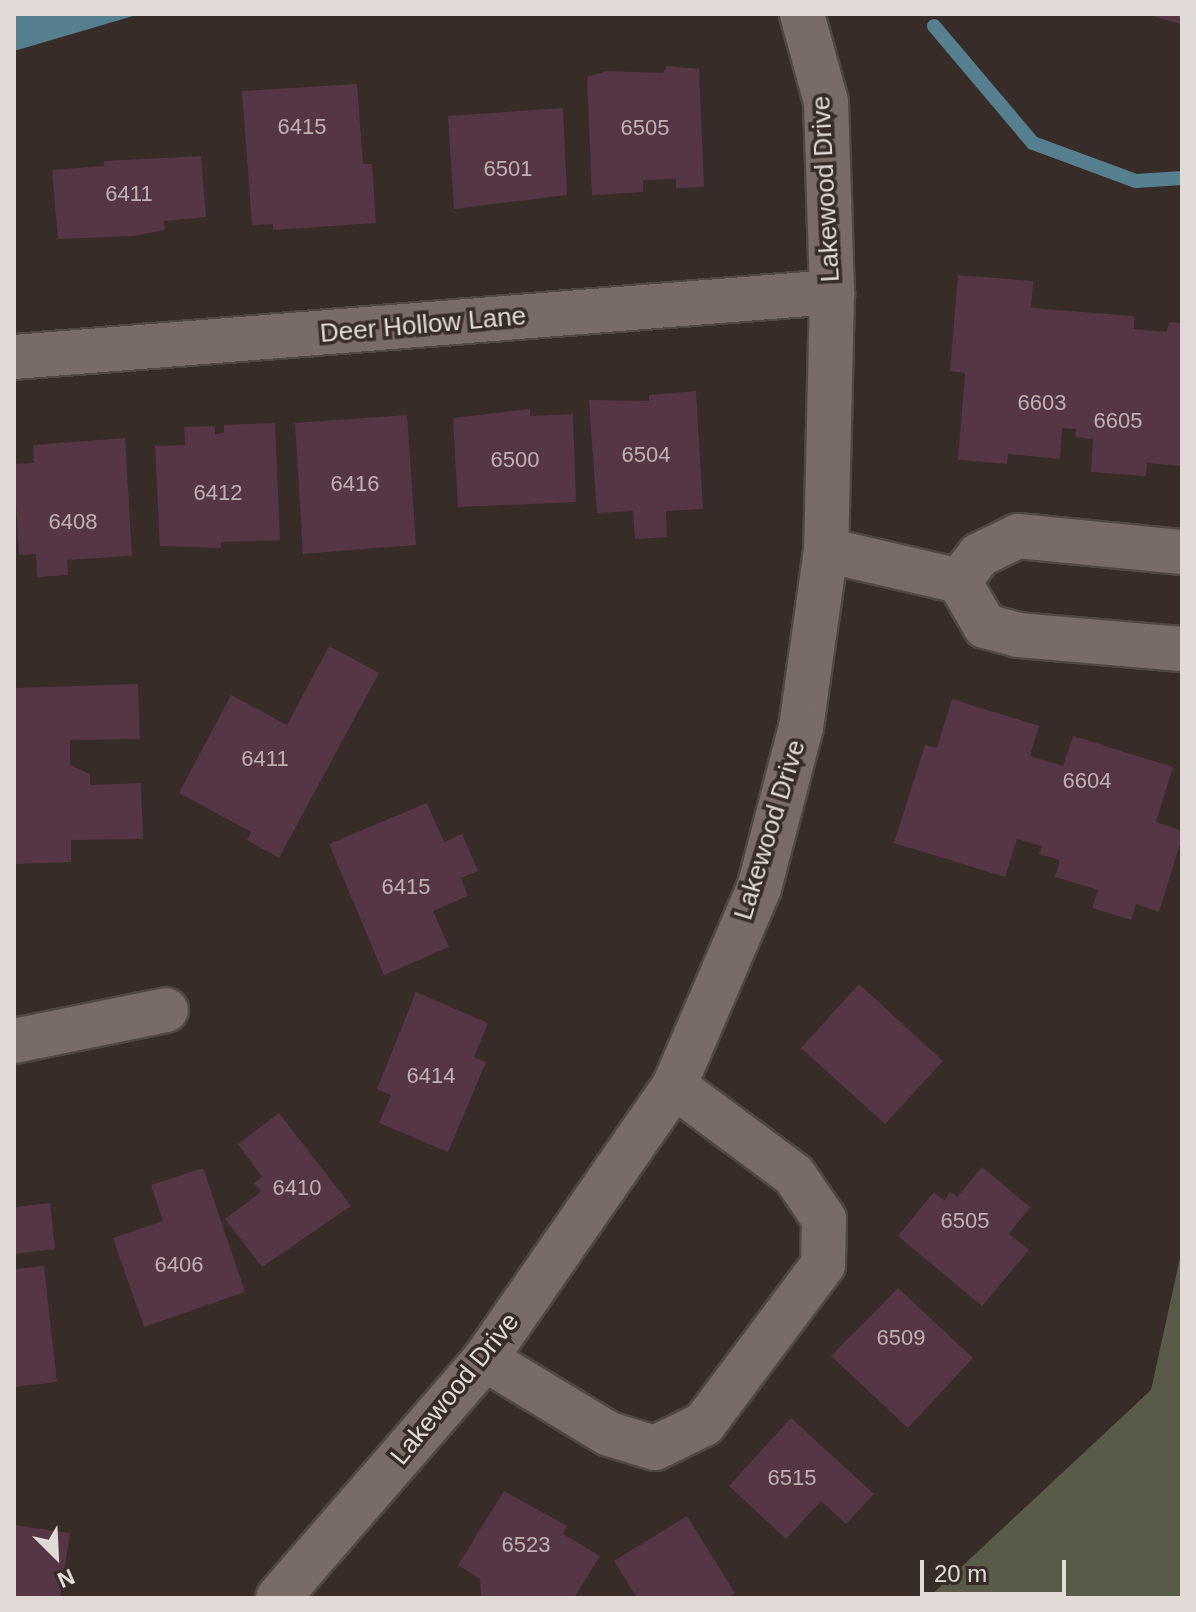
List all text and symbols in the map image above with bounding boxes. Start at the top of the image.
street label: Lakewood Drive [806,95,846,283]
house number: 6415 [278,114,326,140]
house number: 6505 [621,115,669,141]
house number: 6501 [484,156,532,182]
house number: 6411 [105,181,153,207]
street label: Deer Hollow Lane [319,300,527,350]
house number: 6603 [1018,390,1066,416]
house number: 6605 [1094,408,1142,434]
house number: 6504 [622,442,670,468]
house number: 6500 [491,447,539,473]
house number: 6416 [331,471,379,497]
house number: 6412 [194,480,242,506]
house number: 6408 [49,509,97,535]
street label: Lakewood Drive [728,736,812,924]
house number: 6411 [241,746,289,772]
house number: 6604 [1063,768,1111,794]
house number: 6415 [382,874,430,900]
house number: 6414 [407,1063,455,1089]
house number: 6410 [273,1175,321,1201]
house number: 6505 [941,1208,989,1234]
house number: 6406 [155,1252,203,1278]
street label: Lakewood Drive [384,1307,526,1471]
house number: 6509 [877,1325,925,1351]
house number: 6515 [768,1465,816,1491]
north arrow [16,1516,96,1596]
house number: 6523 [502,1532,550,1558]
scale bar [924,1544,1070,1594]
text: 20 m [934,1560,987,1587]
text: N [54,1564,78,1593]

